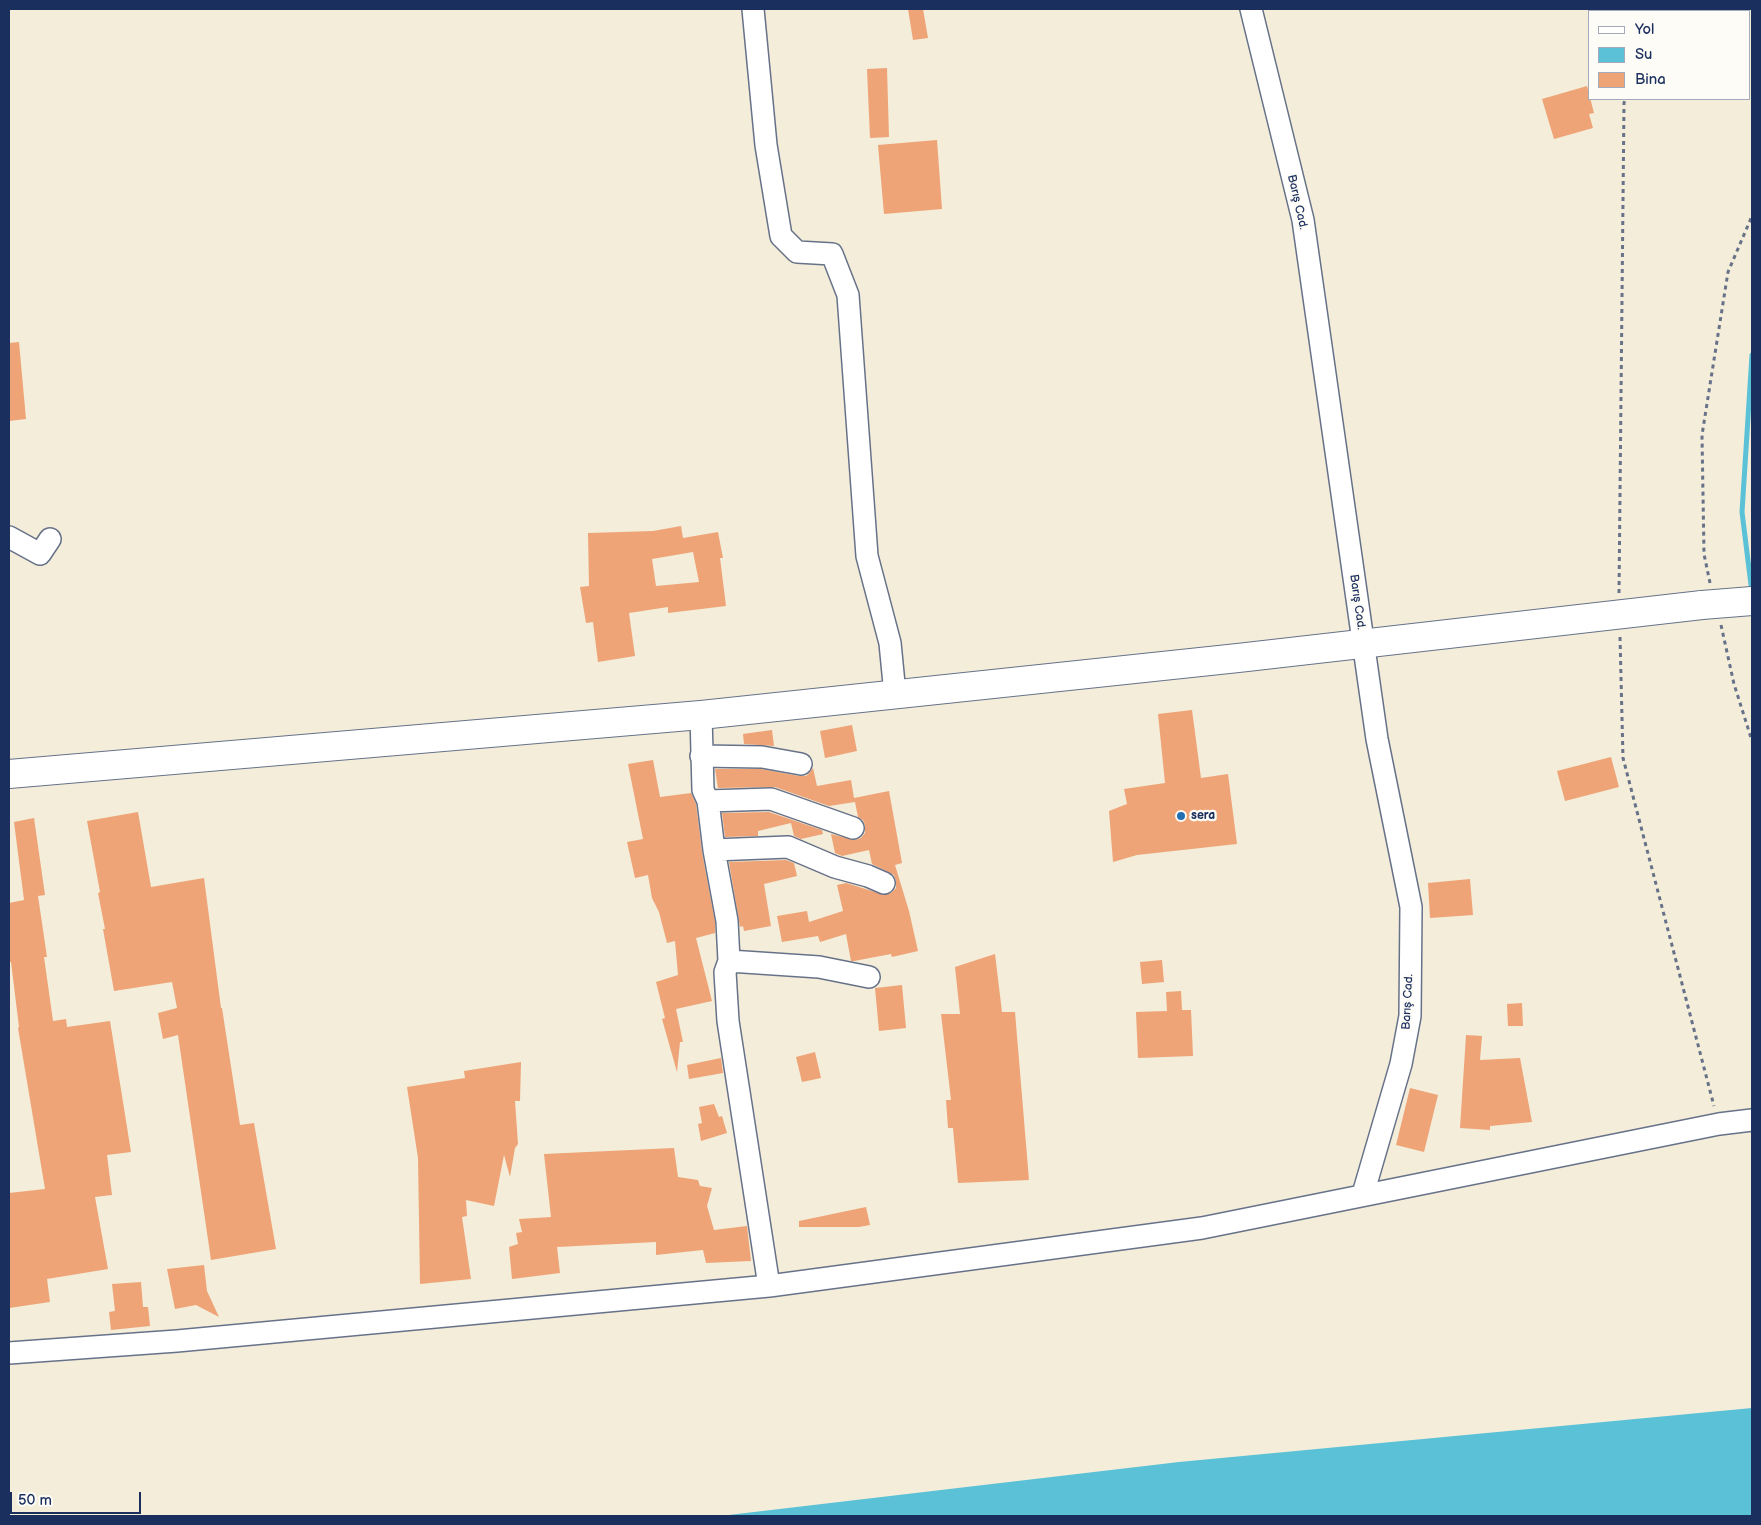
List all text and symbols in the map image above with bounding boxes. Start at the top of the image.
legend [1588,10,1751,100]
text: Yol [1635,20,1654,39]
text: Su [1635,45,1652,64]
text: Bina [1635,70,1666,89]
street label: Barış Cad. [1284,173,1310,231]
street label: Barış Cad. [1346,573,1368,631]
place label: sera [1191,809,1215,823]
marker: sera [1175,810,1187,822]
street label: Barış Cad. [1399,974,1417,1030]
scale bar [12,1482,144,1514]
text: 50 m [18,1491,52,1510]

